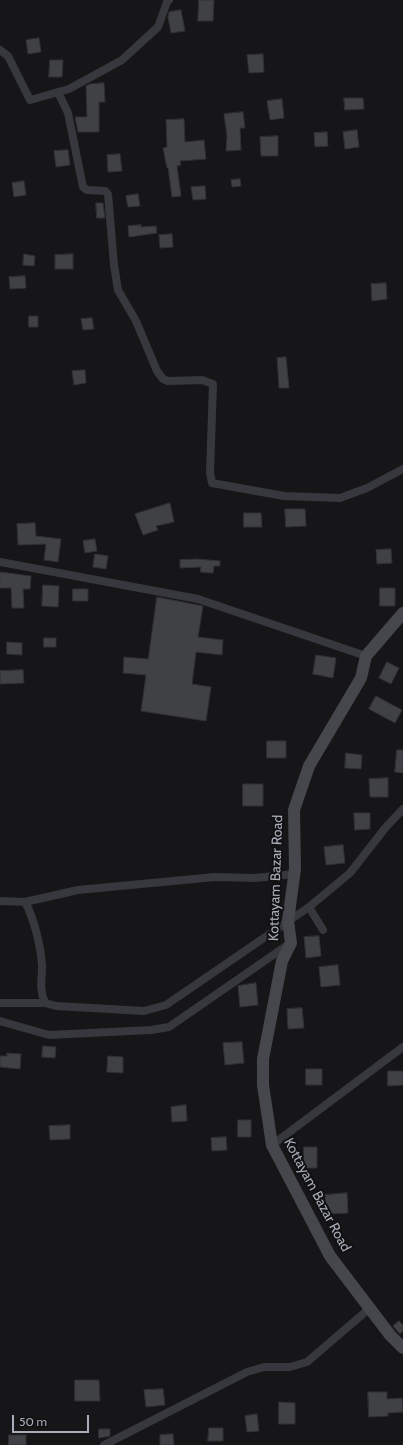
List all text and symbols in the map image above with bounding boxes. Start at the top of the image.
street label: Kottayam Bazar Road [265,815,287,941]
street label: Kottayam Bazar Road [280,1135,354,1255]
scale bar [14,1407,91,1433]
text: 50 m [19,1414,47,1429]

